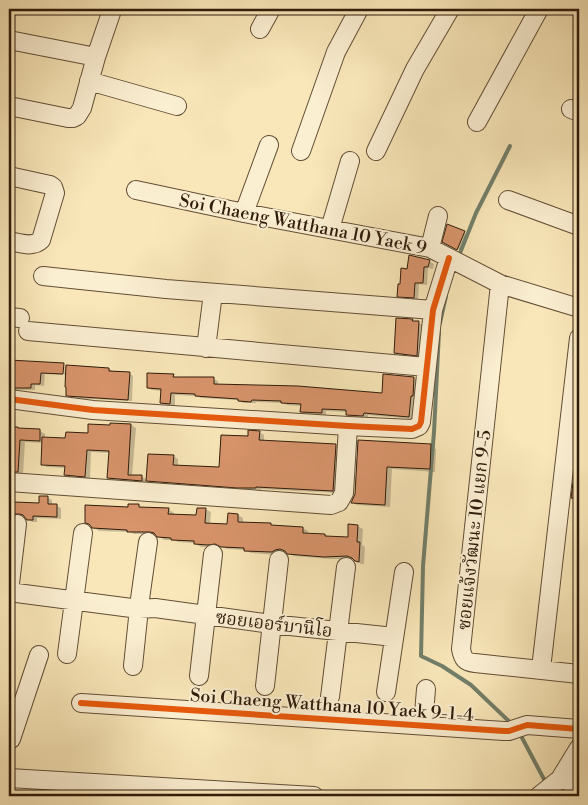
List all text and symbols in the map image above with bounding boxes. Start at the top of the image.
street label: Soi Chaeng Watthana 10 Yaek 9 [177,189,429,260]
street label: ซอยแจ้งวัฒนะ 10 แยก 9-5 [453,429,496,631]
street label: ซอยเออร์บานิโอ [214,604,334,643]
street label: Soi Chaeng Watthana 10 Yaek 9-1-4 [189,684,475,727]

